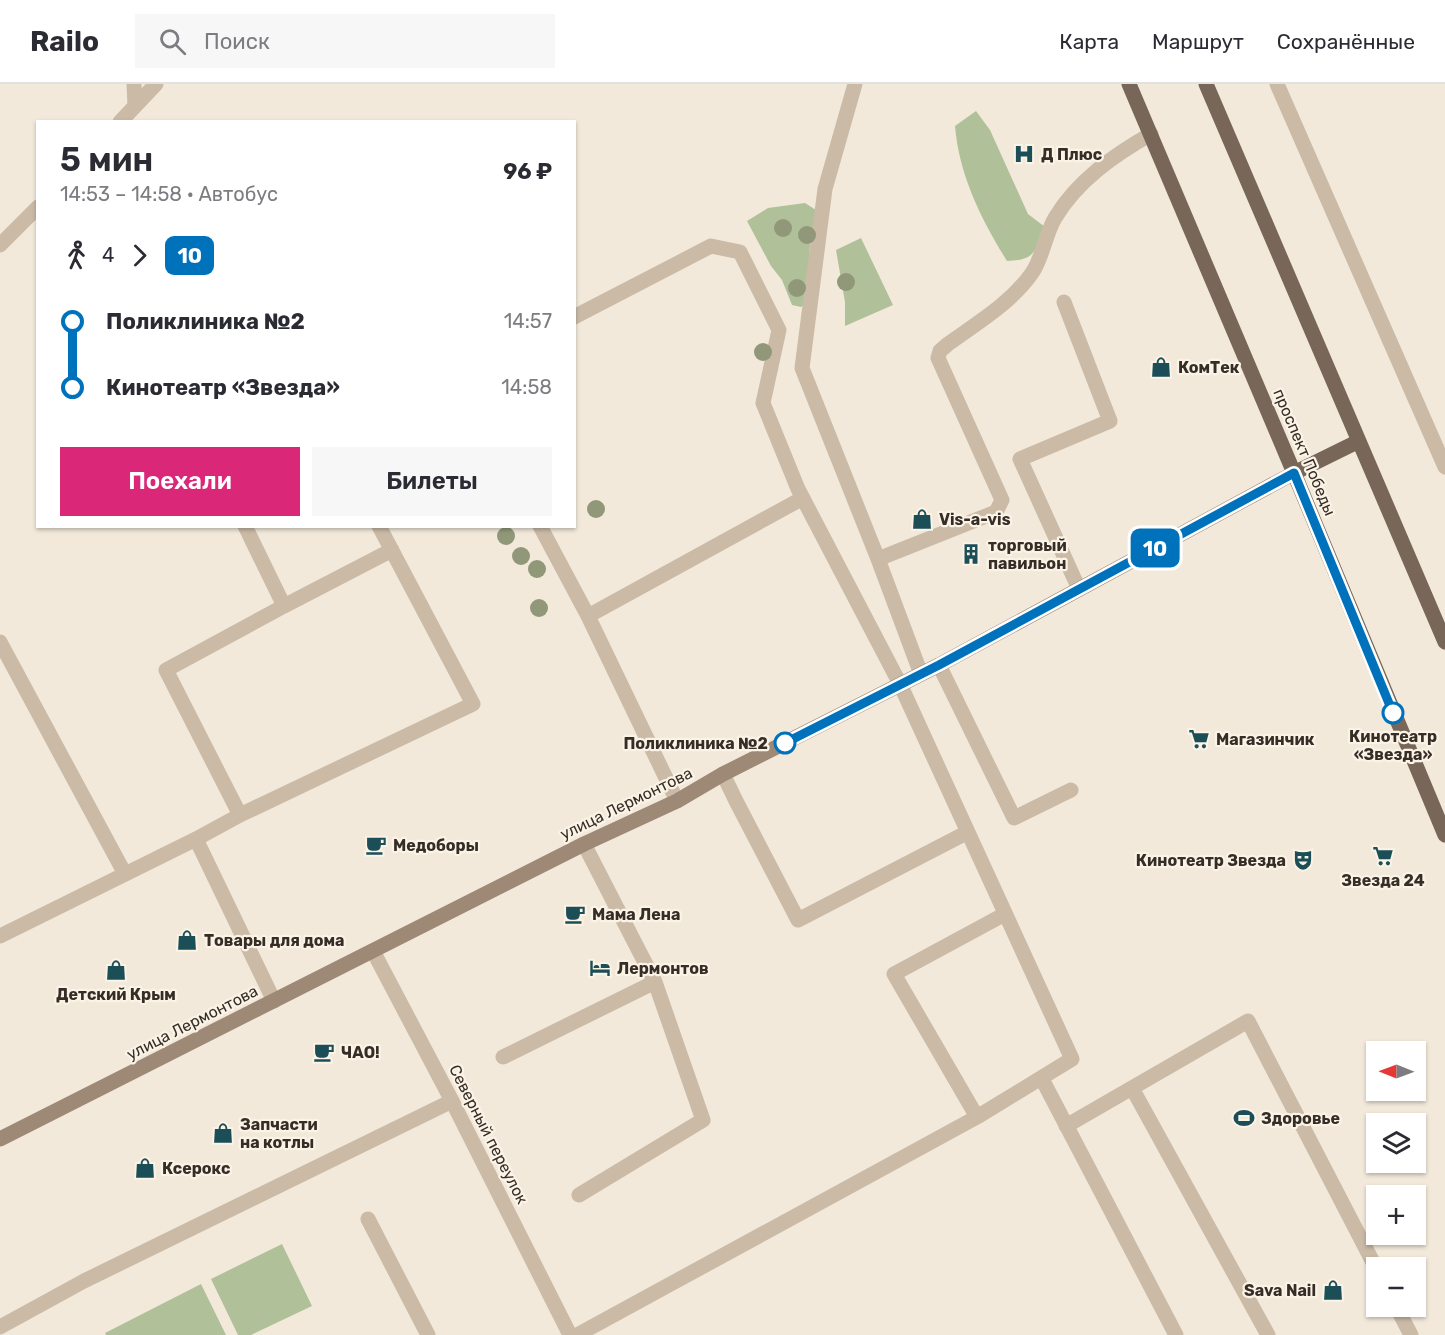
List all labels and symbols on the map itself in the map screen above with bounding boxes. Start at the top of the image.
hospital icon: Д Плюс [1012,142,1036,166]
place label: Д Плюс [1041,145,1102,164]
shop icon: КомТек [1149,355,1173,379]
place label: КомТек [1178,358,1240,377]
street label: проспект Победы [1269,386,1340,518]
shop icon: Vis-a-vis [910,507,934,531]
place label: Vis-a-vis [939,510,1011,529]
line badge: 10 [1128,528,1182,568]
place label: торговый павильон [988,536,1067,573]
building icon: торговый павильон [959,542,983,566]
marker: Кинотеатр «Звезда» [1382,702,1404,724]
supermarket icon: Магазинчик [1187,727,1211,751]
place label: Кинотеатр «Звезда» [1349,727,1437,764]
place label: Магазинчик [1216,730,1315,749]
marker: Поликлиника №2 [774,732,796,754]
place label: Поликлиника №2 [623,734,768,753]
street label: улица Лермонтова [557,763,695,844]
cafe icon: Медоборы [364,833,388,857]
place label: Медоборы [393,836,479,855]
supermarket icon: Звезда 24 [1371,844,1395,868]
theatre icon: Кинотеатр Звезда [1291,848,1315,872]
place label: Кинотеатр Звезда [1136,851,1286,870]
place label: Звезда 24 [1341,871,1425,890]
cafe icon: Мама Лена [563,902,587,926]
place label: Мама Лена [592,905,680,924]
shop icon: Товары для дома [175,928,199,952]
place label: Товары для дома [204,931,345,950]
hotel icon: Лермонтов [588,956,612,980]
shop icon: Детский Крым [104,958,128,982]
place label: Лермонтов [617,959,709,978]
street label: улица Лермонтова [123,981,261,1064]
place label: Детский Крым [56,985,176,1004]
cafe icon: ЧАО! [312,1040,336,1064]
north arrow [1366,1041,1426,1101]
place label: ЧАО! [341,1043,380,1062]
street label: Северный переулок [445,1061,532,1207]
sports icon: Здоровье [1232,1106,1256,1130]
place label: Здоровье [1261,1109,1340,1128]
place label: Запчасти на котлы [240,1115,318,1152]
shop icon: Запчасти на котлы [211,1121,235,1145]
shop icon: Ксерокс [133,1156,157,1180]
place label: Ксерокс [162,1159,230,1178]
shop icon: Sava Nail [1321,1278,1345,1302]
place label: Sava Nail [1244,1281,1316,1300]

